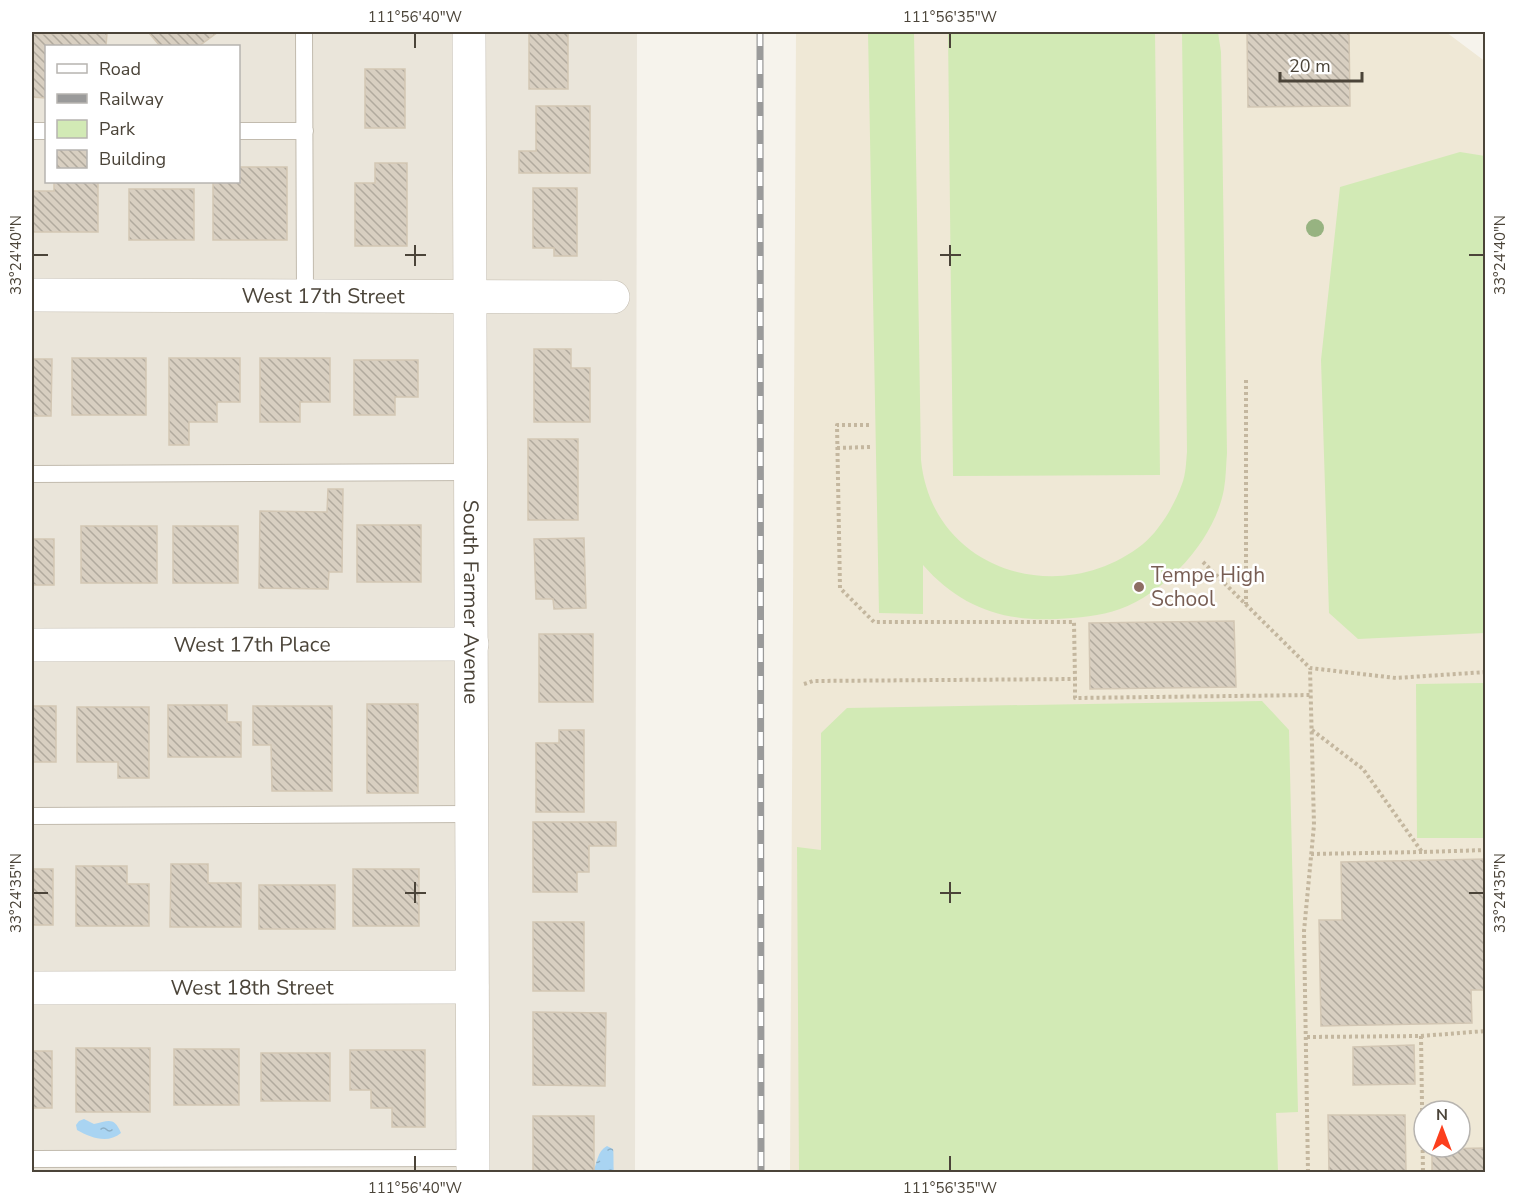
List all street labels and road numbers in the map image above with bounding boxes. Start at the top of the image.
street label: West 17th Street [241,282,405,310]
street label: South Farmer Avenue [457,500,485,704]
street label: West 17th Place [173,630,331,659]
street label: West 18th Street [170,973,334,1002]

